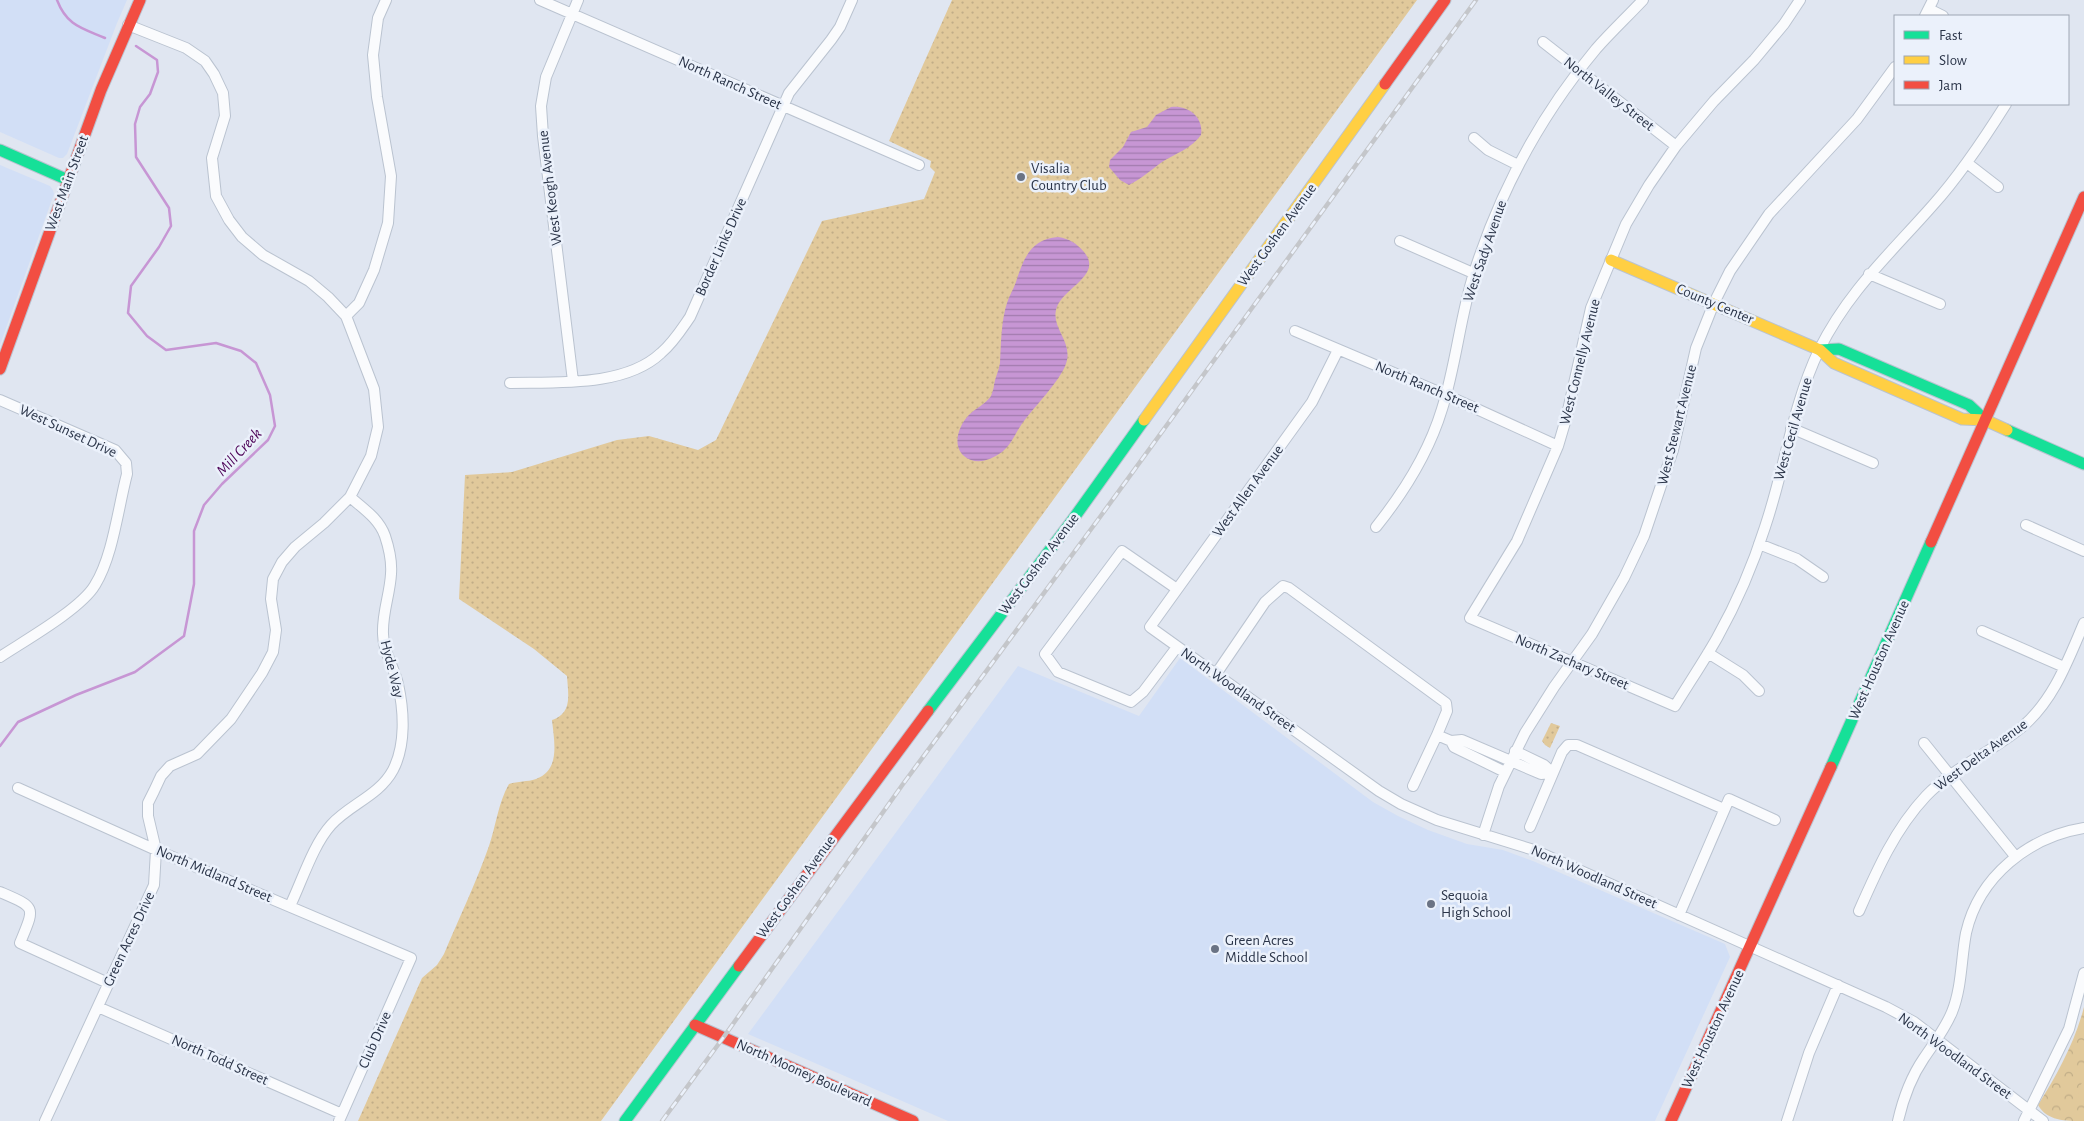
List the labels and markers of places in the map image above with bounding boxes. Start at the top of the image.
place label: Visalia Country Club [1031,161,1107,193]
marker: Visalia Country Club [1015,171,1027,183]
place label: Sequoia High School [1441,888,1511,920]
marker: Sequoia High School [1425,898,1437,910]
place label: Green Acres Middle School [1225,933,1308,965]
marker: Green Acres Middle School [1209,943,1221,955]

